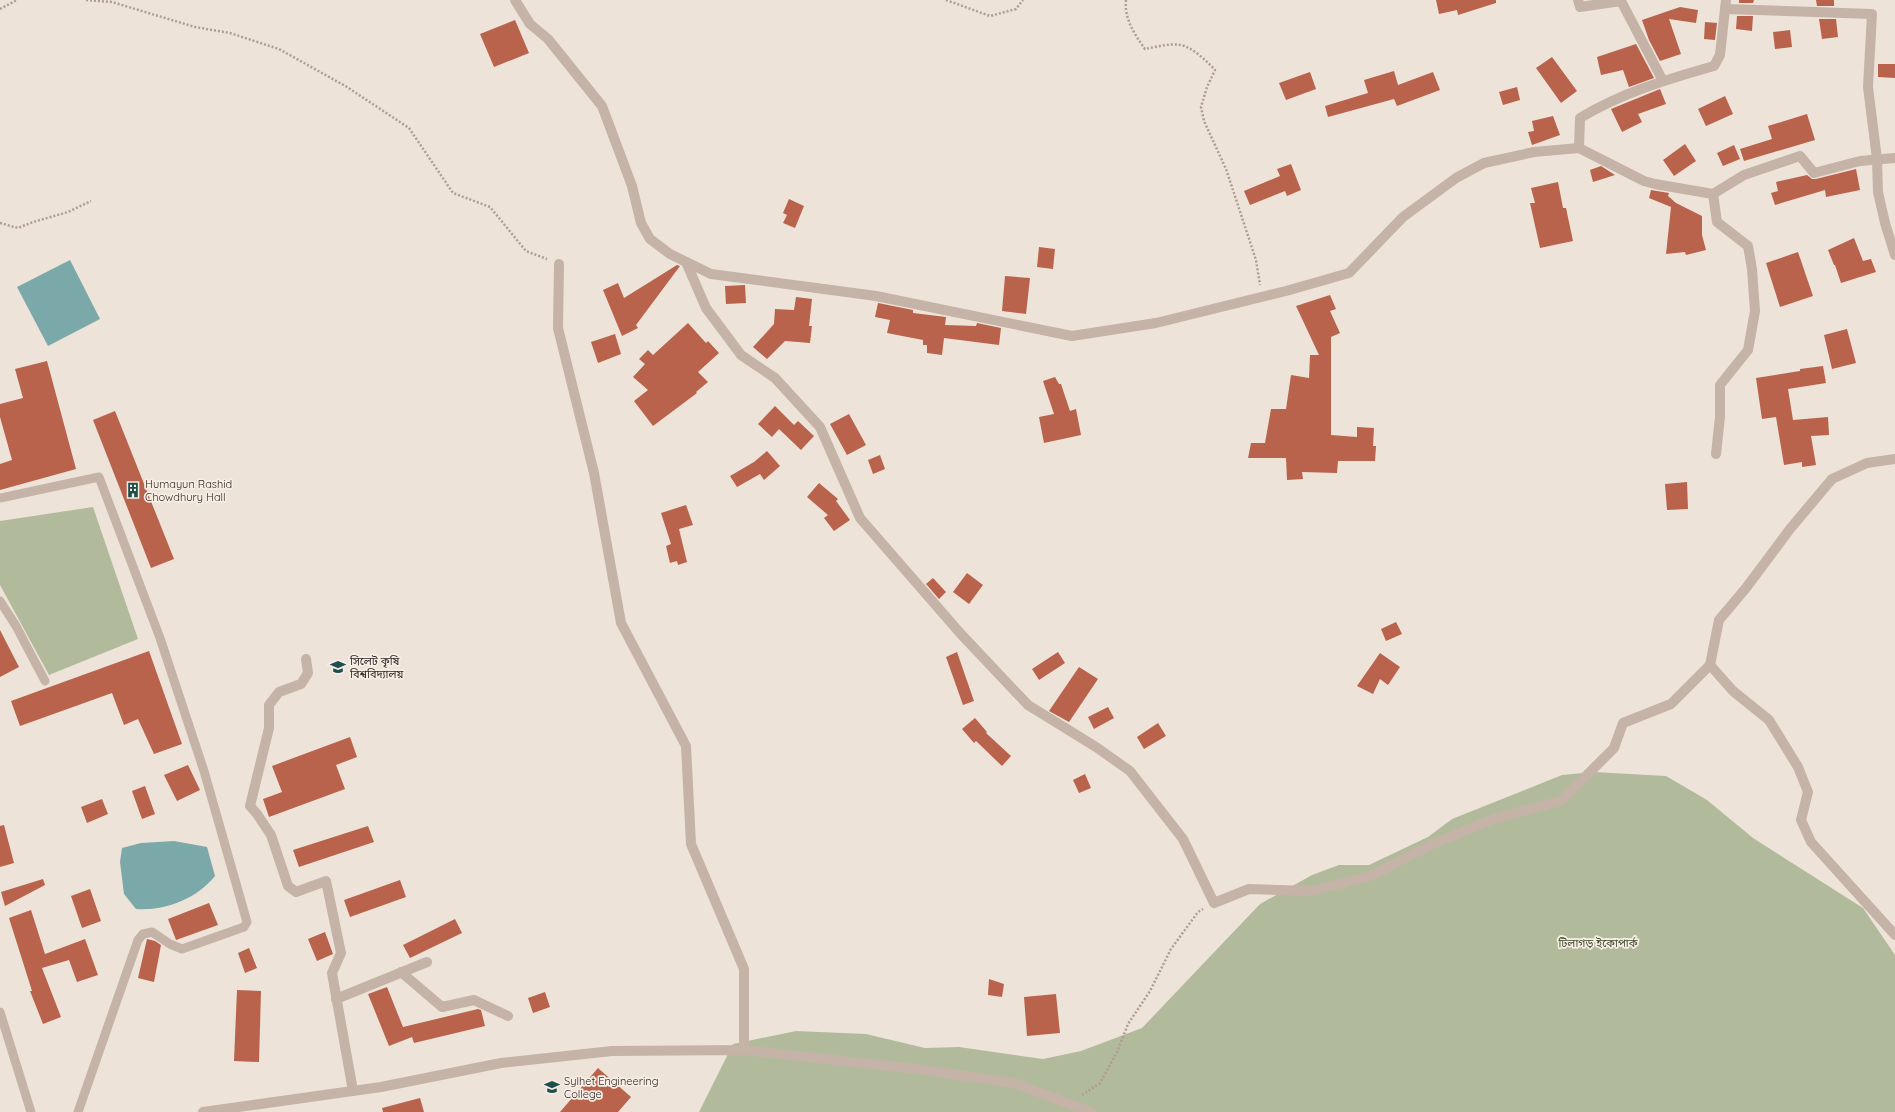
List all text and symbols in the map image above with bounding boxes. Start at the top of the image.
place label: Humayun Rashid Chowdhury Hall [145,477,232,504]
building icon: Humayun Rashid Chowdhury Hall [124,481,142,499]
place label: সিলেট কৃষি বিশ্ববিদ্যালয় [349,654,403,681]
school or university icon: সিলেট কৃষি বিশ্ববিদ্যালয় [329,658,347,676]
park label: টিলাগড় ইকোপার্ক [1557,936,1638,950]
place label: Sylhet Engineering College [564,1074,659,1101]
school or university icon: Sylhet Engineering College [543,1078,561,1096]

